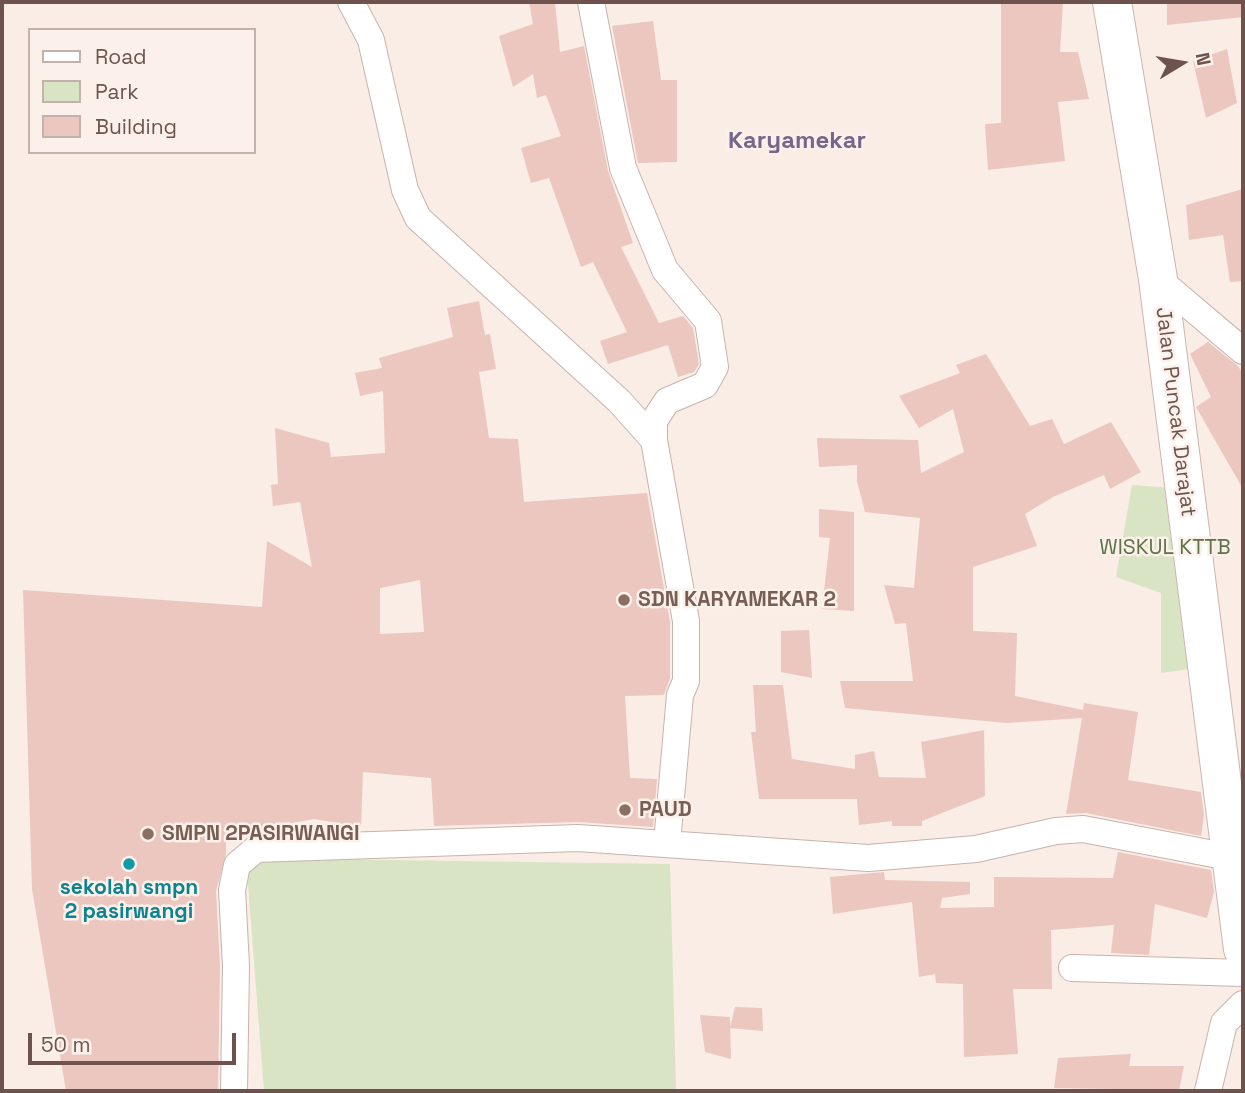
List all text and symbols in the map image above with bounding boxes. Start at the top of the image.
legend [28,28,256,154]
north arrow [1147,28,1217,98]
text: Road [95,43,147,70]
text: N [1190,50,1217,68]
text: Park [95,78,139,105]
text: Building [95,113,177,140]
district label: Karyamekar [728,127,866,155]
street label: Jalan Puncak Darajat [1150,306,1200,518]
park label: WISKUL KTTB [1099,535,1231,561]
place label: SDN KARYAMEKAR 2 [638,587,836,613]
marker: SDN KARYAMEKAR 2 [616,592,632,608]
place label: PAUD [639,797,692,823]
marker: PAUD [617,802,633,818]
place label: SMPN 2PASIRWANGI [162,821,360,847]
marker: SMPN 2PASIRWANGI [140,826,156,842]
marker: sekolah smpn 2 pasirwangi [121,856,137,872]
place label: sekolah smpn 2 pasirwangi [60,875,198,925]
scale bar [32,1020,240,1064]
text: 50 m [41,1031,91,1058]

